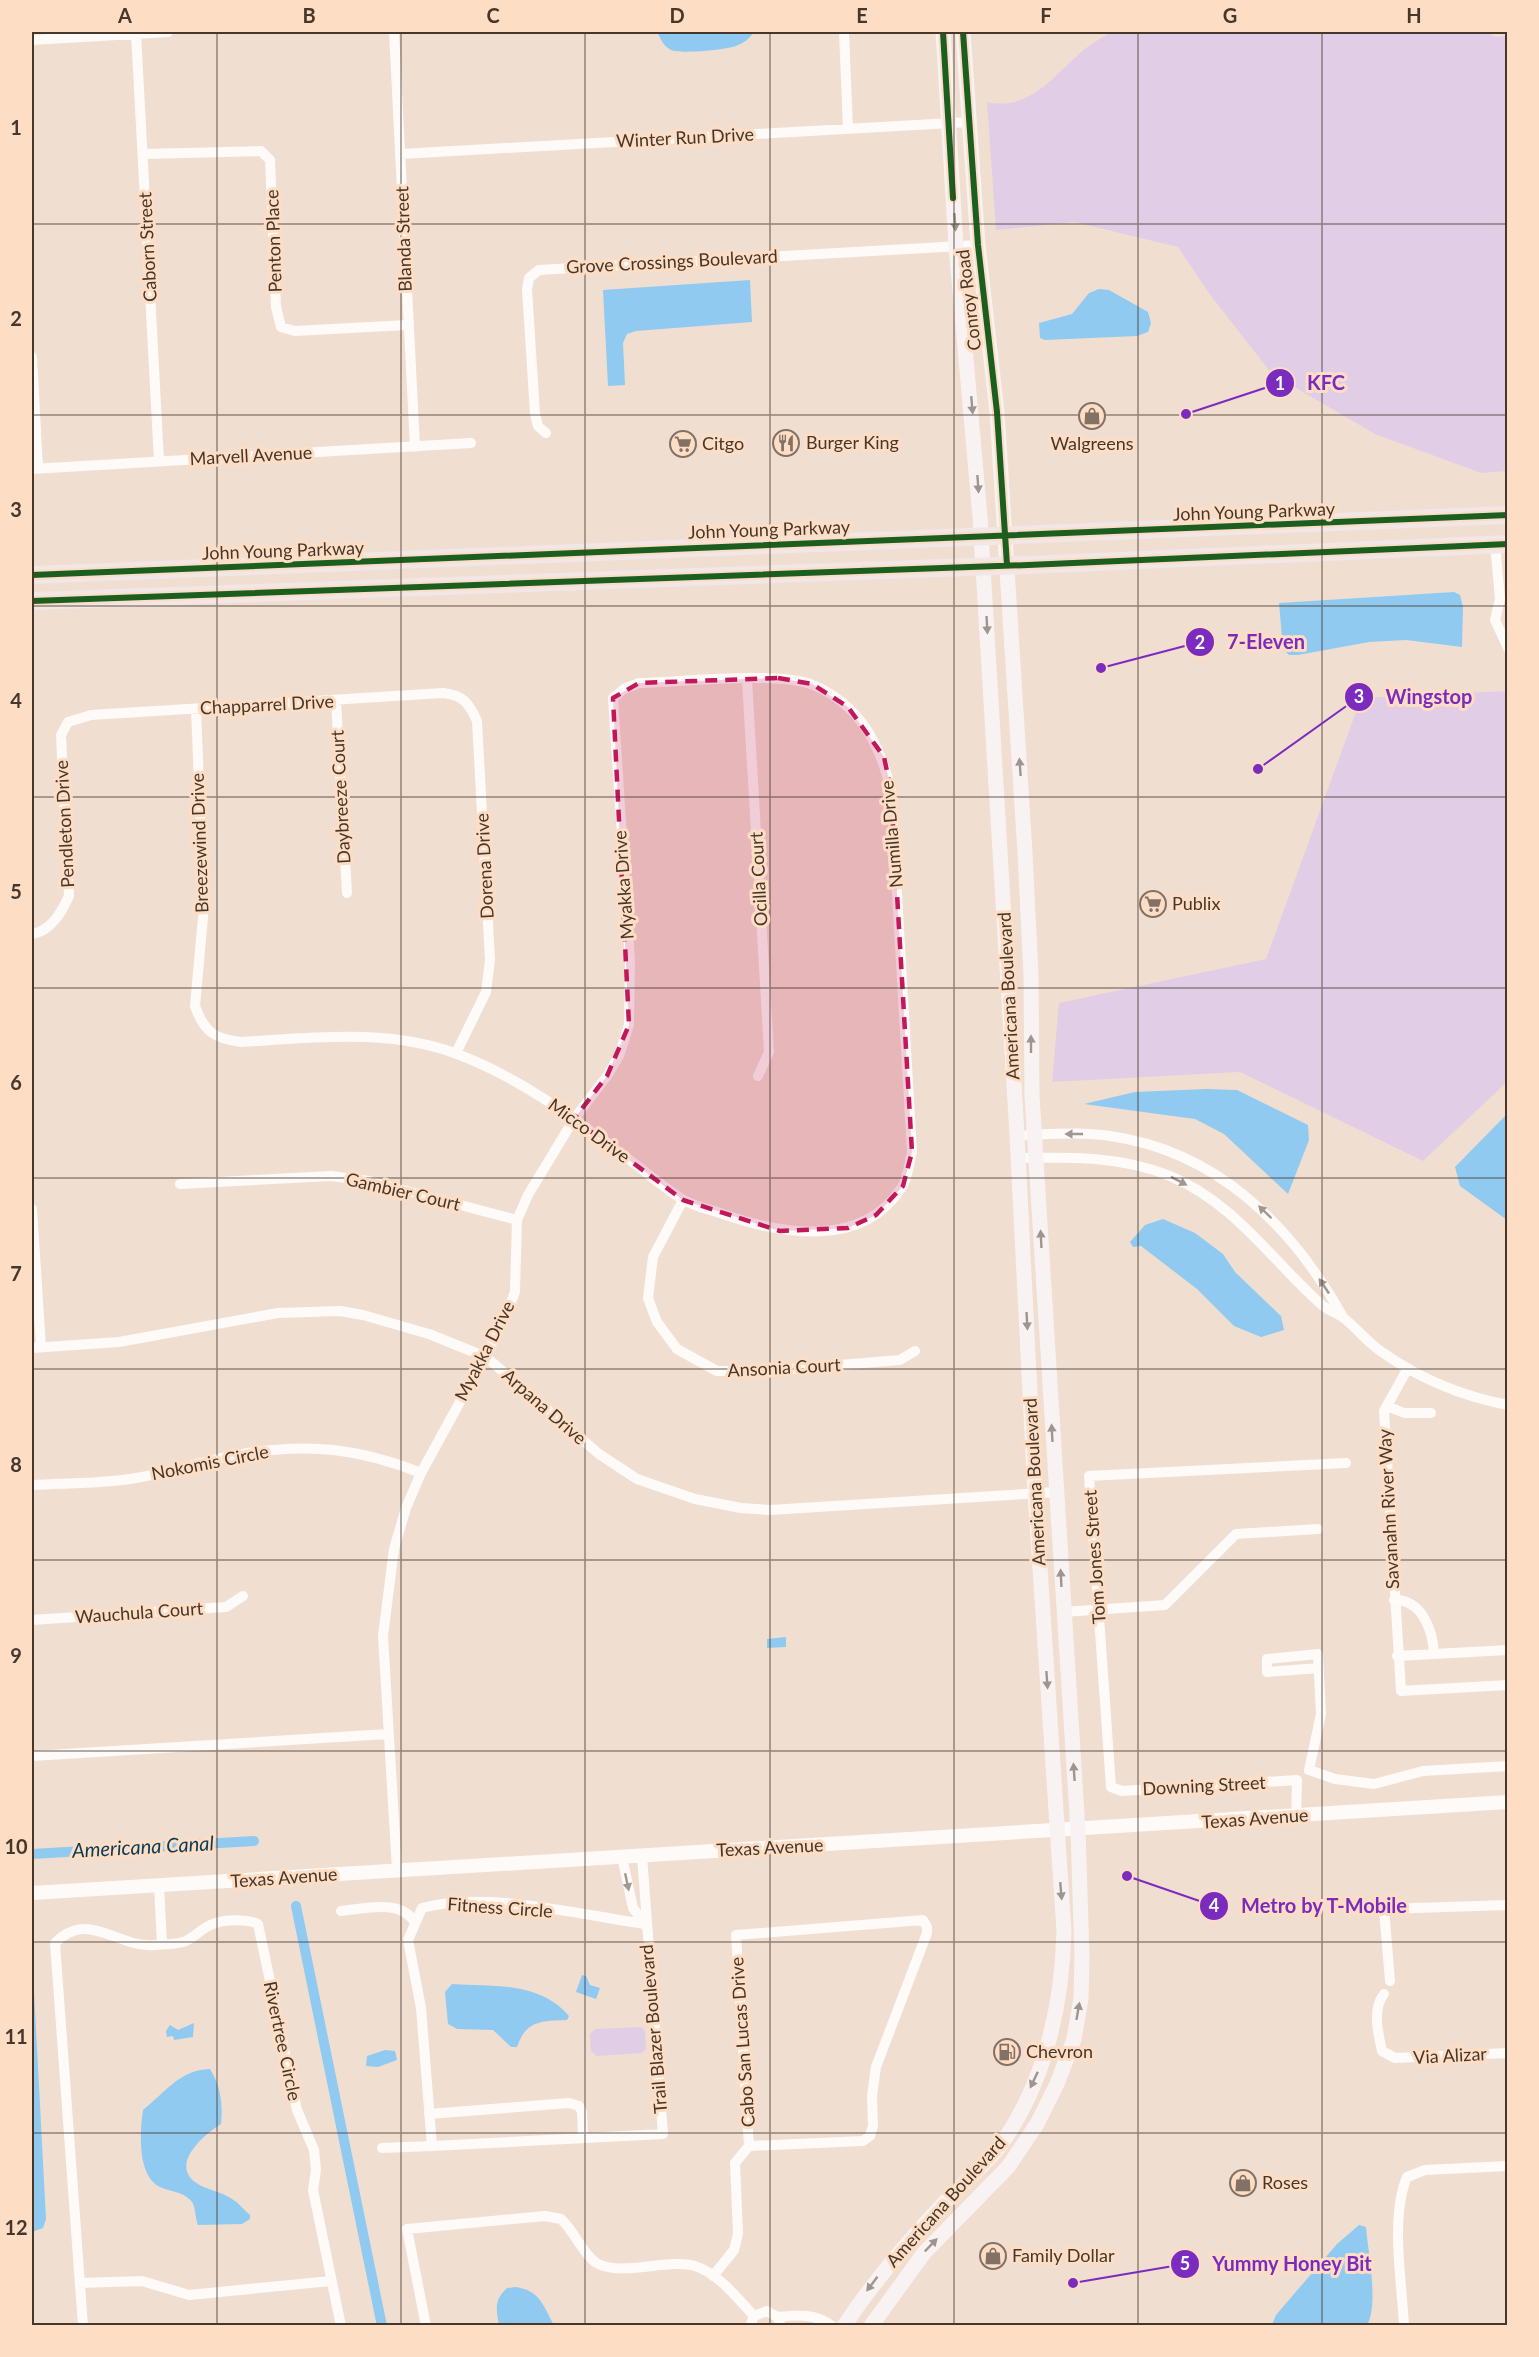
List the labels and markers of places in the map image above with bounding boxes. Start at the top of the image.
callout: KFC [1265,364,1357,402]
shop icon: Walgreens [1077,401,1107,431]
restaurant icon: Burger King [771,428,801,458]
supermarket icon: Citgo [668,429,698,459]
place label: Burger King [806,431,899,453]
place label: Citgo [702,432,744,454]
place label: Walgreens [1050,432,1134,454]
callout: 7-Eleven [1185,623,1317,661]
callout: Wingstop [1344,678,1485,716]
supermarket icon: Publix [1138,889,1168,919]
place label: Publix [1172,892,1220,914]
callout: Metro by T-Mobile [1199,1887,1420,1925]
fuel station icon: Chevron [992,2037,1022,2067]
place label: Chevron [1026,2040,1093,2062]
shop icon: Roses [1228,2168,1258,2198]
place label: Roses [1262,2171,1308,2193]
shop icon: Family Dollar [978,2241,1008,2271]
place label: Family Dollar [1012,2244,1115,2266]
callout: Yummy Honey Bit [1170,2245,1384,2283]

